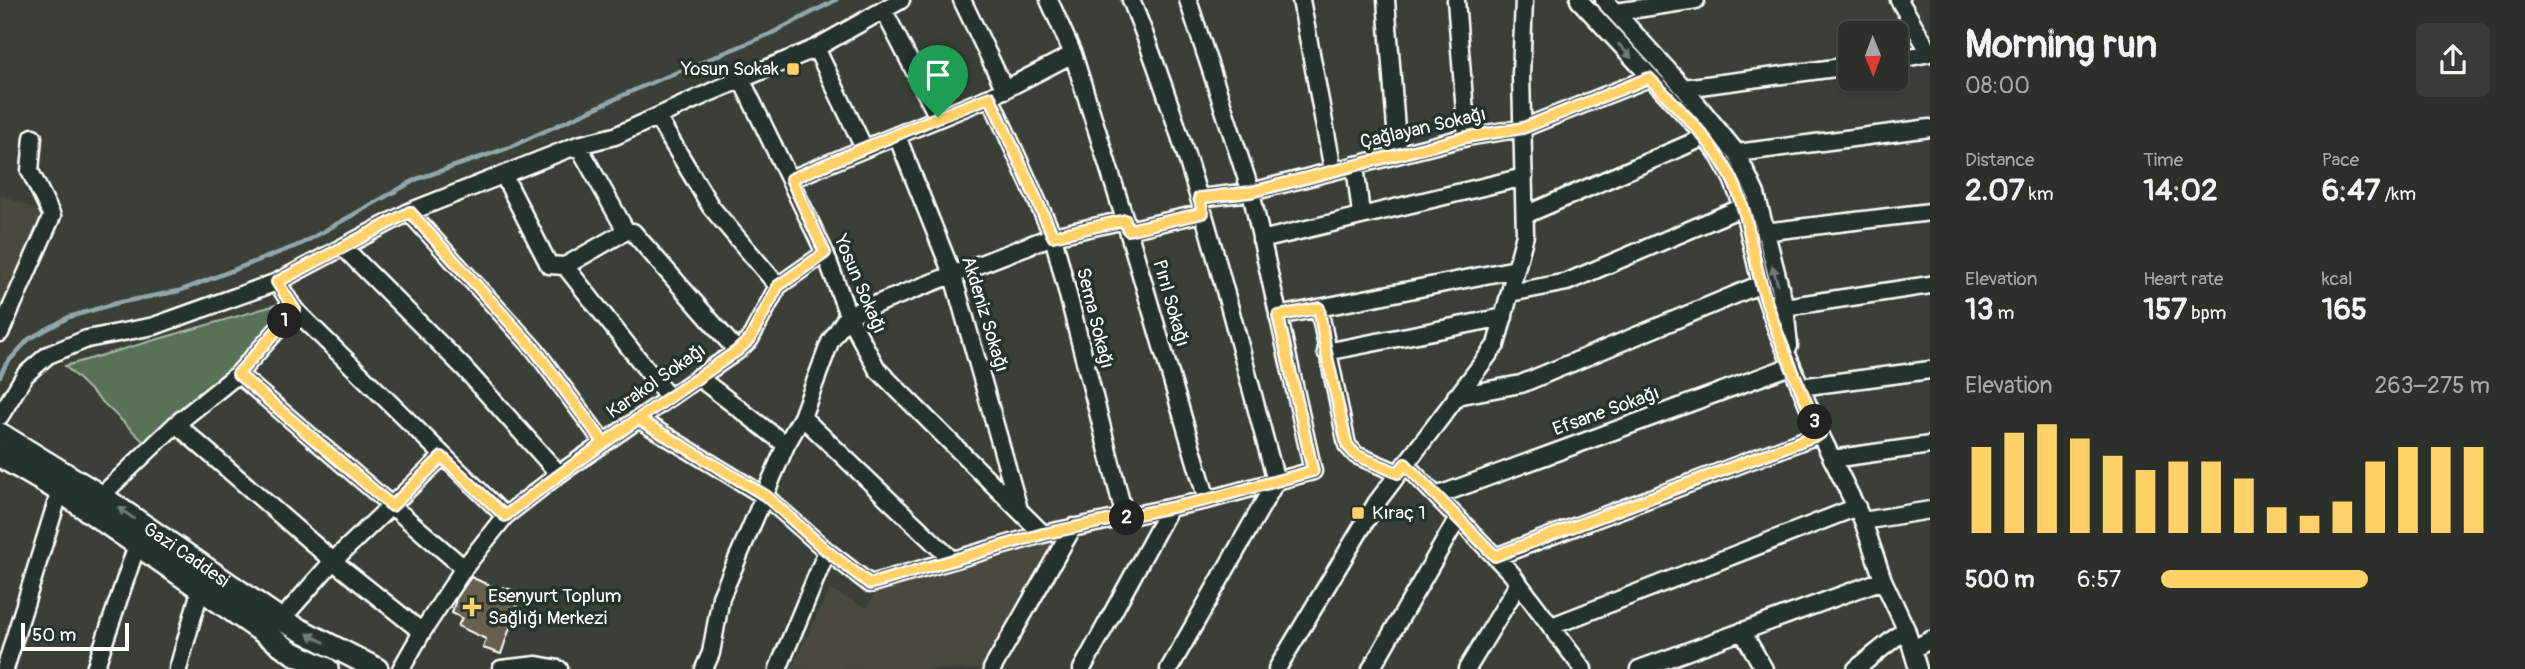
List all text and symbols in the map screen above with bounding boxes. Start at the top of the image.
north arrow [1838,21,1908,91]
map controls [1838,21,1908,91]
text: Morning run [1965,21,2157,69]
button: share [2416,23,2490,97]
one-way arrow [1617,42,1633,60]
pin [908,45,968,117]
icon: arrive [919,56,957,94]
place label: Yosun Sokak [680,57,779,81]
marker: Yosun Sokak [785,61,801,77]
text: 08:00 [1965,71,2030,100]
street label: Çağlayan Sokağı [1358,102,1488,154]
text: Distance [1965,148,2034,172]
text: Time [2143,148,2183,172]
text: Pace [2322,148,2359,172]
text: 2.07 [1965,172,2025,209]
text: 14:02 [2143,172,2218,209]
text: 6:47 [2322,172,2380,209]
text: km [2025,182,2054,206]
text: /km [2380,182,2416,206]
street label: Yosun Sokağı [828,230,892,337]
street label: Akdeniz Sokağı [956,253,1014,375]
street label: Pırıl Sokağı [1147,257,1195,349]
one-way arrow [1770,264,1780,285]
street label: Sema Sokağı [1071,265,1119,371]
text: Elevation [1965,267,2037,291]
text: Heart rate [2143,267,2223,291]
text: kcal [2322,267,2353,291]
text: 13 [1965,291,1993,328]
text: 157 [2143,291,2187,328]
text: 165 [2322,291,2367,328]
text: m [1993,301,2014,325]
text: bpm [2187,301,2227,325]
pin: 1 [268,304,302,338]
text: 1 [281,308,288,332]
street label: Karakol Sokağı [602,338,710,424]
text: Elevation [1965,371,2053,400]
text: 263–275 m [2374,371,2490,400]
street label: Efsane Sokağı [1549,381,1663,441]
pin: 3 [1798,404,1832,440]
text: 3 [1809,409,1820,433]
pin: 2 [1110,500,1144,536]
place label: Kıraç 1 [1372,501,1426,525]
text: 2 [1121,505,1132,529]
marker: Kıraç 1 [1350,505,1366,521]
one-way arrow [117,506,135,520]
street label: Gazi Caddesi [138,517,234,593]
text: 500 m [1965,565,2034,594]
text: 6:57 [2077,565,2121,594]
place label: Esenyurt Toplum Sağlığı Merkezi [488,584,622,630]
marker: Esenyurt Toplum Sağlığı Merkezi [462,597,482,617]
scale bar [21,620,130,652]
text: 50 m [32,623,76,647]
one-way arrow [306,632,326,644]

